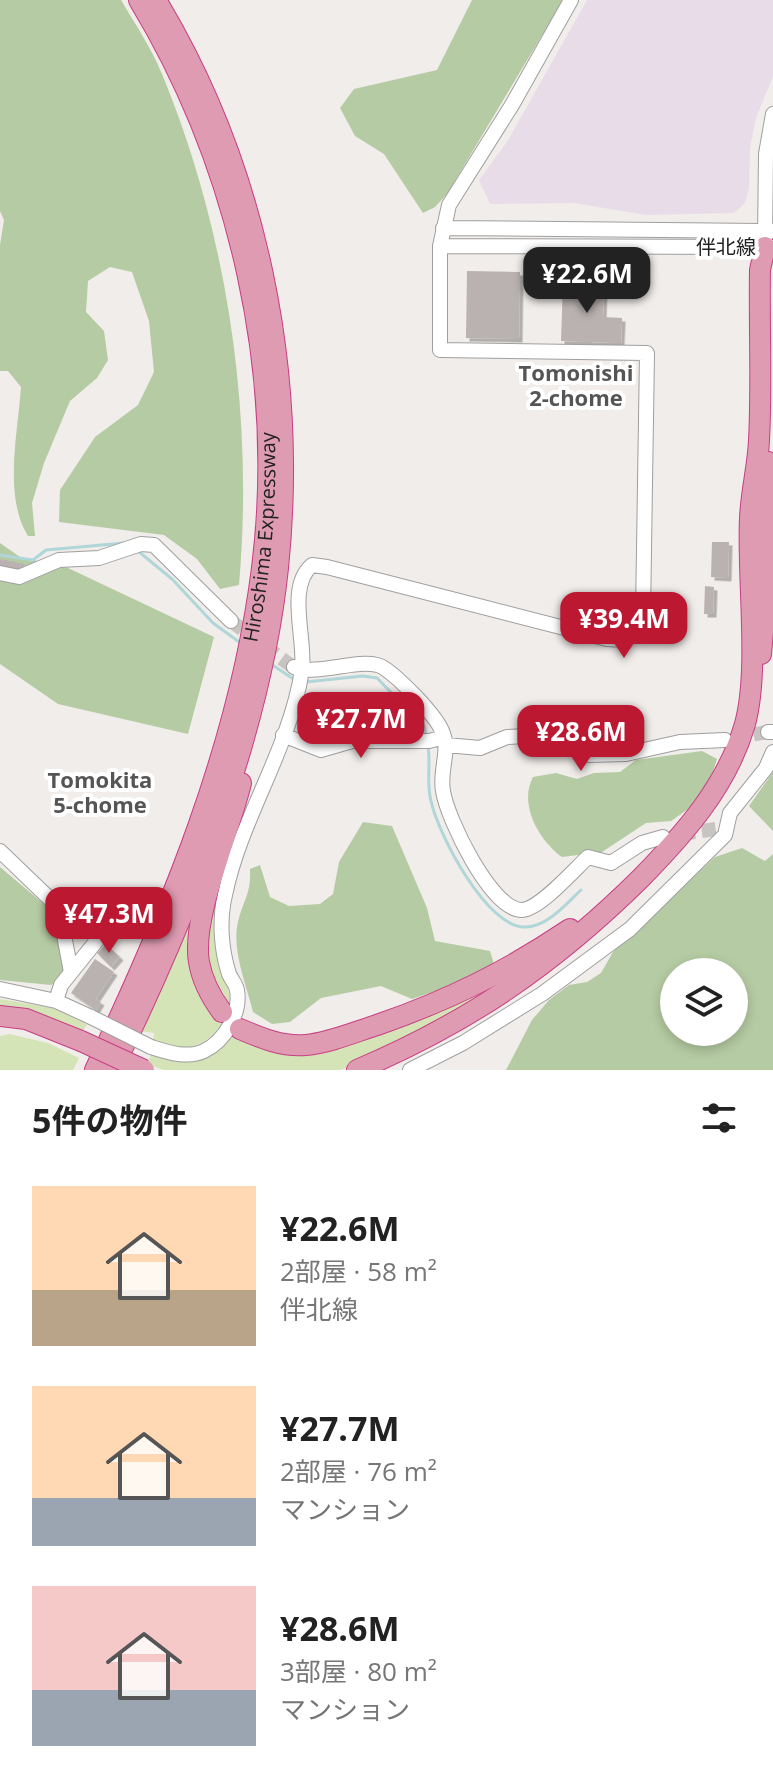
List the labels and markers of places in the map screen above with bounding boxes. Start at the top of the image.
pin: ¥22.6M [522,247,652,315]
pin: ¥39.4M [559,592,689,660]
pin: ¥27.7M [296,692,426,760]
pin: ¥28.6M [516,705,646,773]
pin: ¥47.3M [44,887,174,955]

